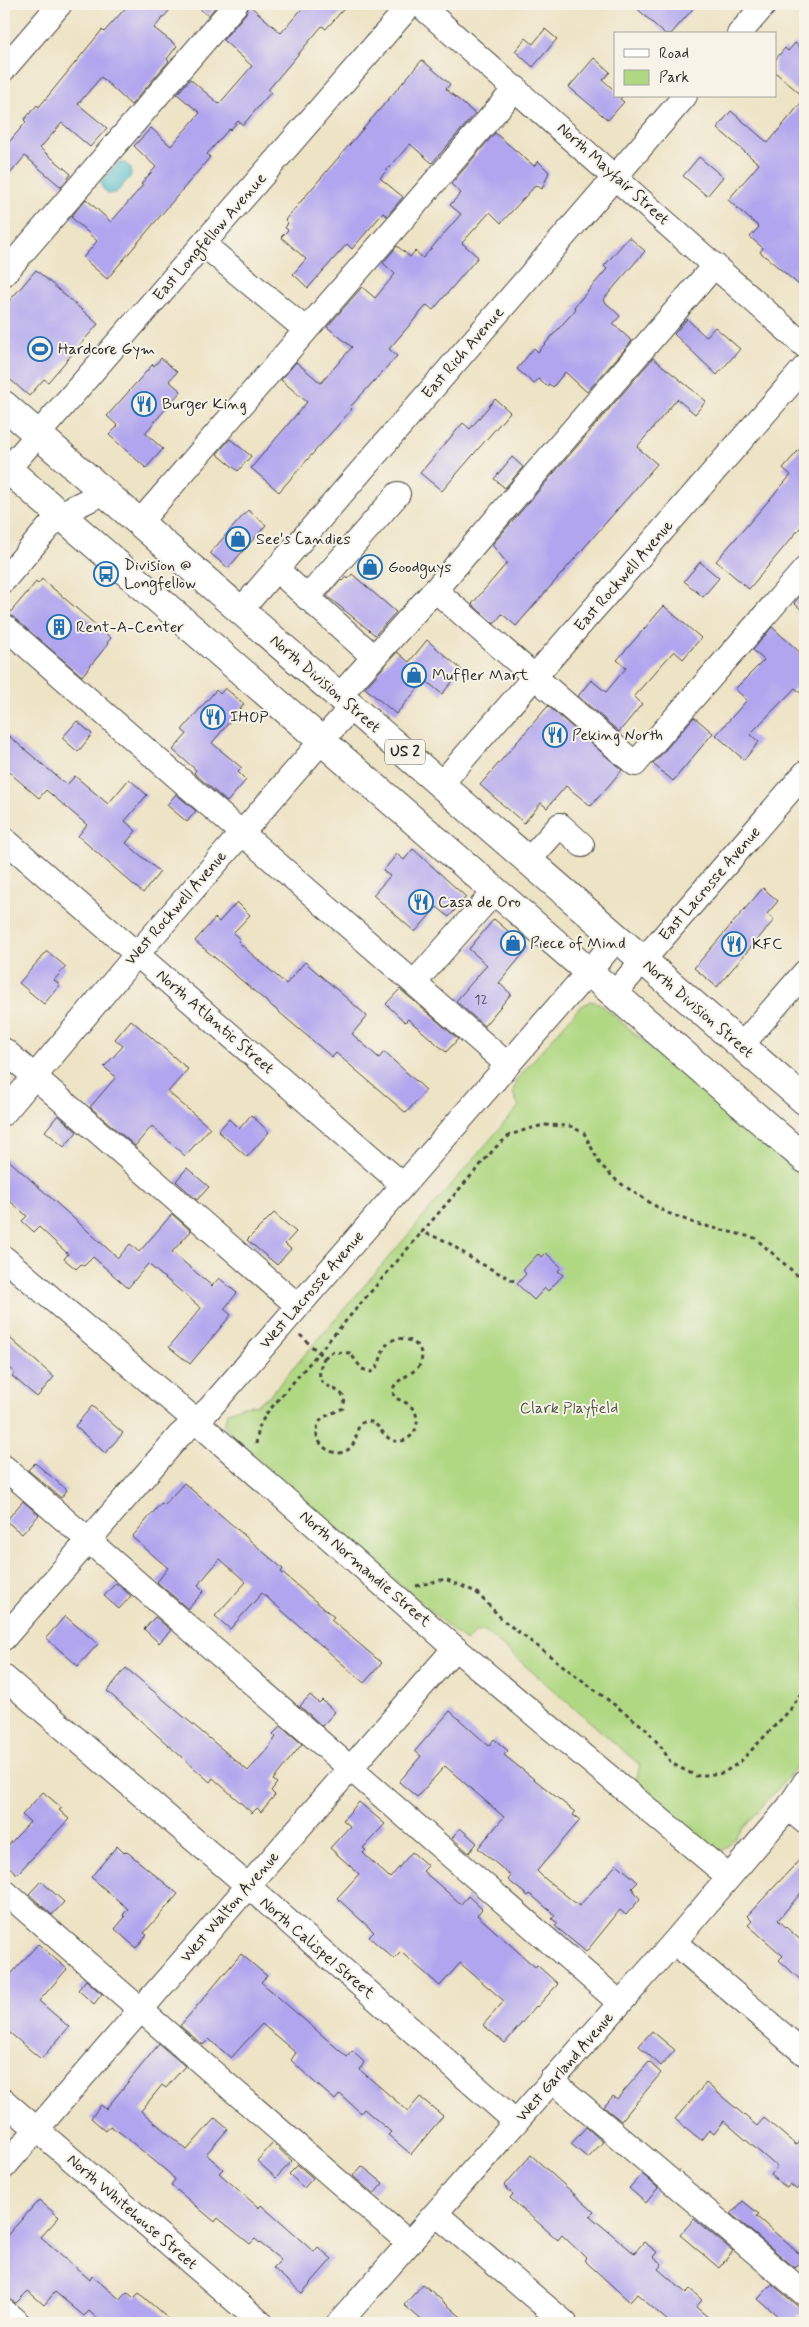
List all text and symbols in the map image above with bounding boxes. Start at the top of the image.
legend [614,32,776,98]
text: Road [659,44,689,64]
text: Park [659,68,689,88]
street label: North Mayfair Street [552,118,674,230]
street label: East Longfellow Avenue [148,168,272,306]
street label: East Rich Avenue [417,302,509,404]
sports icon: Hardcore Gym [27,336,53,362]
place label: Hardcore Gym [58,339,155,360]
restaurant icon: Burger King [131,391,157,417]
place label: Burger King [162,394,247,416]
street label: East Rockwell Avenue [570,515,679,636]
shop icon: See's Candies [225,526,251,552]
place label: See's Candies [256,529,351,550]
shop icon: Goodguys [357,554,383,580]
place label: Division @ Longfellow [124,555,196,595]
place label: Goodguys [388,557,451,579]
bus stop icon: Division @ Longfellow [93,561,119,587]
building icon: Rent-A-Center [46,614,72,640]
place label: Rent-A-Center [76,617,184,638]
street label: North Division Street [265,630,385,738]
shop icon: Muffler Mart [401,662,427,688]
place label: Muffler Mart [432,665,529,686]
restaurant icon: IHOP [200,704,226,730]
place label: IHOP [230,707,269,728]
restaurant icon: Peking North [542,722,568,748]
place label: Peking North [572,725,663,746]
road number: US 2 [385,740,425,764]
street label: East Lacrosse Avenue [654,822,766,946]
street label: West Rockwell Avenue [120,846,232,970]
restaurant icon: Casa de Oro [408,889,434,915]
place label: Casa de Oro [438,892,521,913]
shop icon: Piece of Mind [500,930,526,956]
restaurant icon: KFC [721,931,747,957]
place label: Piece of Mind [530,933,626,954]
place label: KFC [752,934,782,955]
street label: North Division Street [638,955,758,1063]
street label: North Atlantic Street [152,965,278,1079]
house number: 12 [474,991,488,1009]
street label: West Lacrosse Avenue [255,1227,369,1353]
park label: Clark Playfield [520,1398,618,1419]
street label: North Normandie Street [295,1506,436,1632]
street label: West Walton Avenue [176,1846,285,1967]
street label: North Calispel Street [255,1892,379,2004]
street label: West Garland Avenue [511,2007,619,2126]
street label: North Whitehouse Street [62,2150,202,2275]

